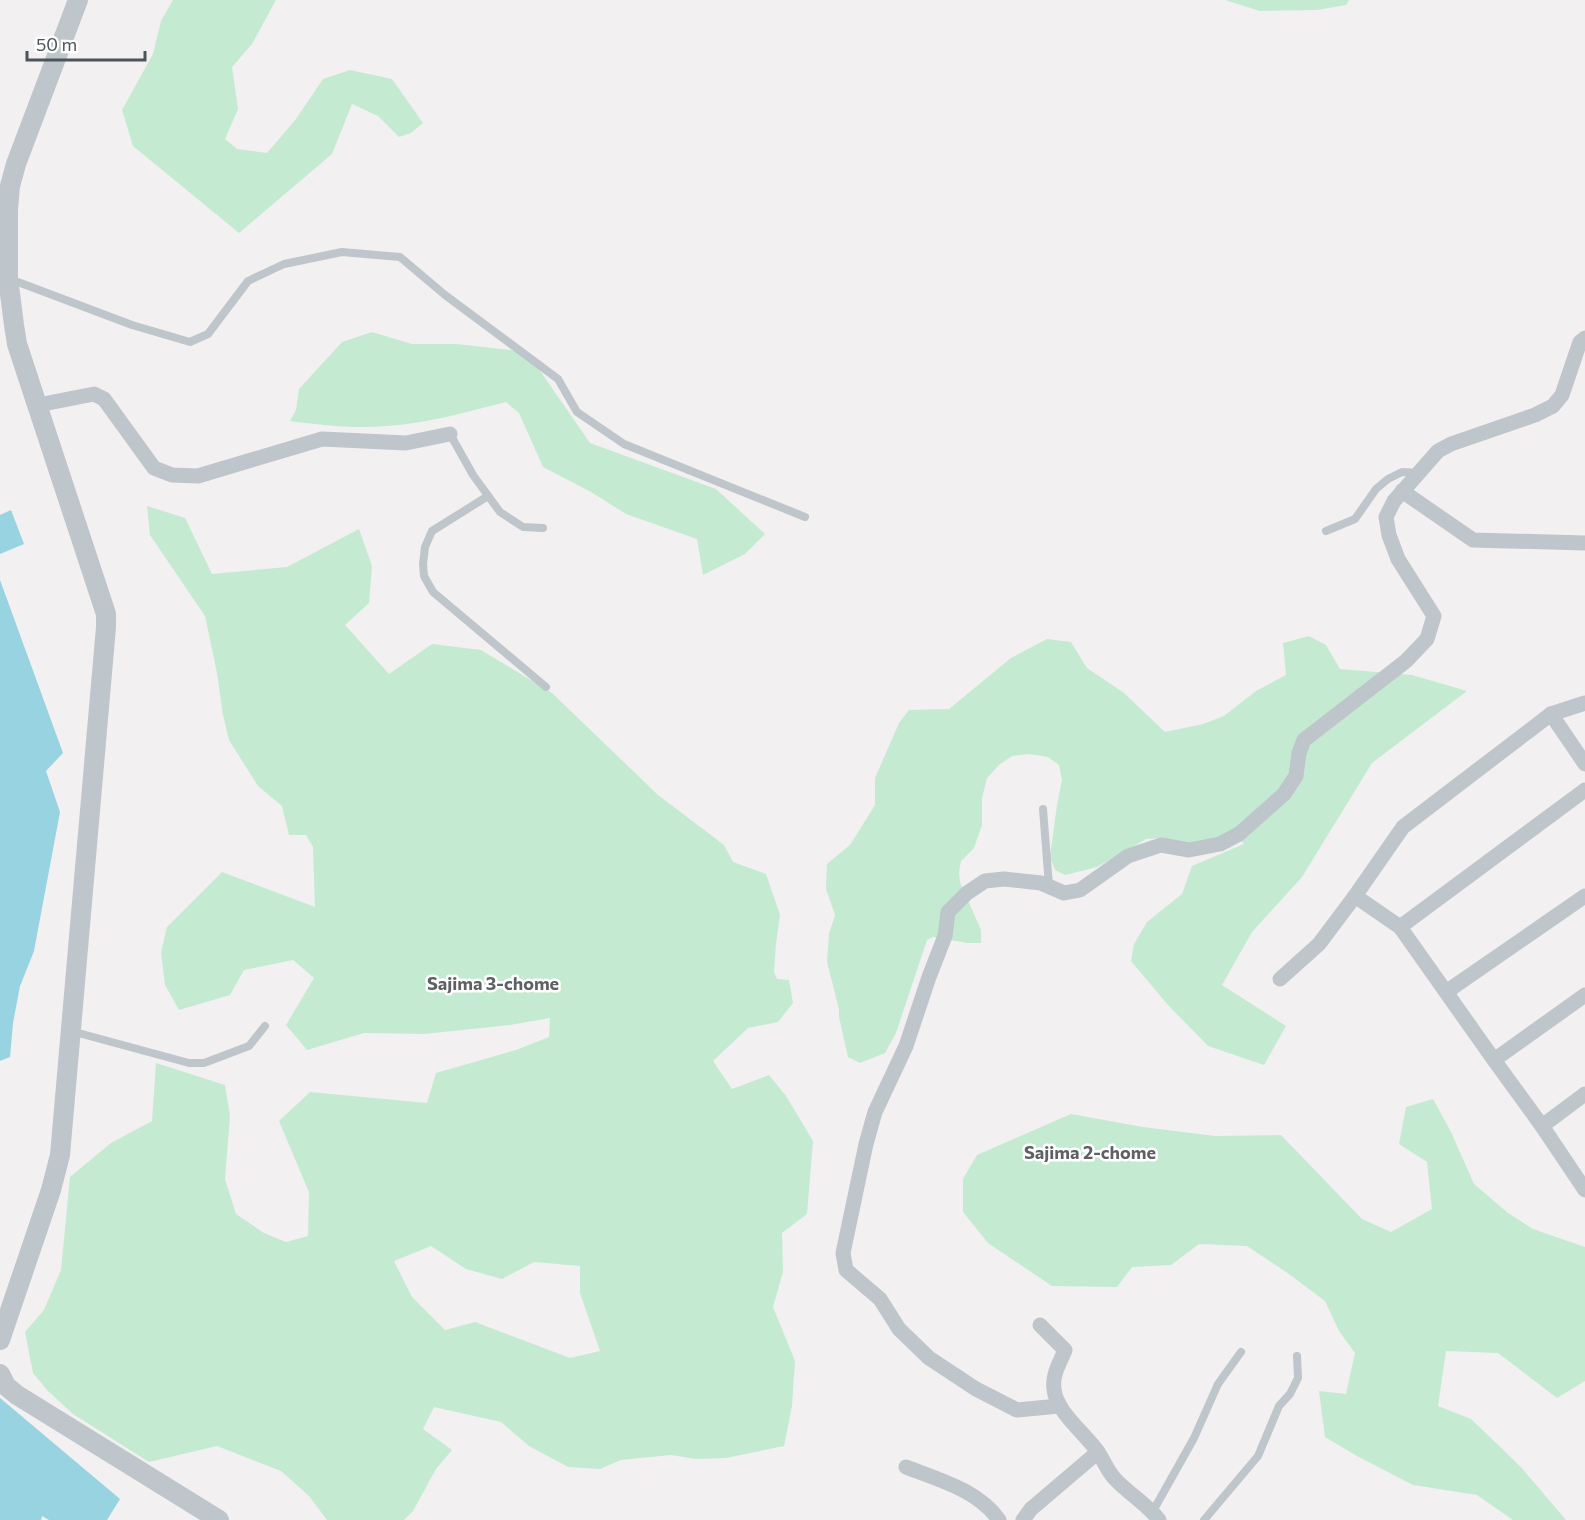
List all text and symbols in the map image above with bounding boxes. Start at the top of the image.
scale bar [27,24,146,62]
text: 50 m [36,33,77,55]
district label: Sajima 3-chome [427,972,559,994]
district label: Sajima 2-chome [1024,1141,1156,1163]

